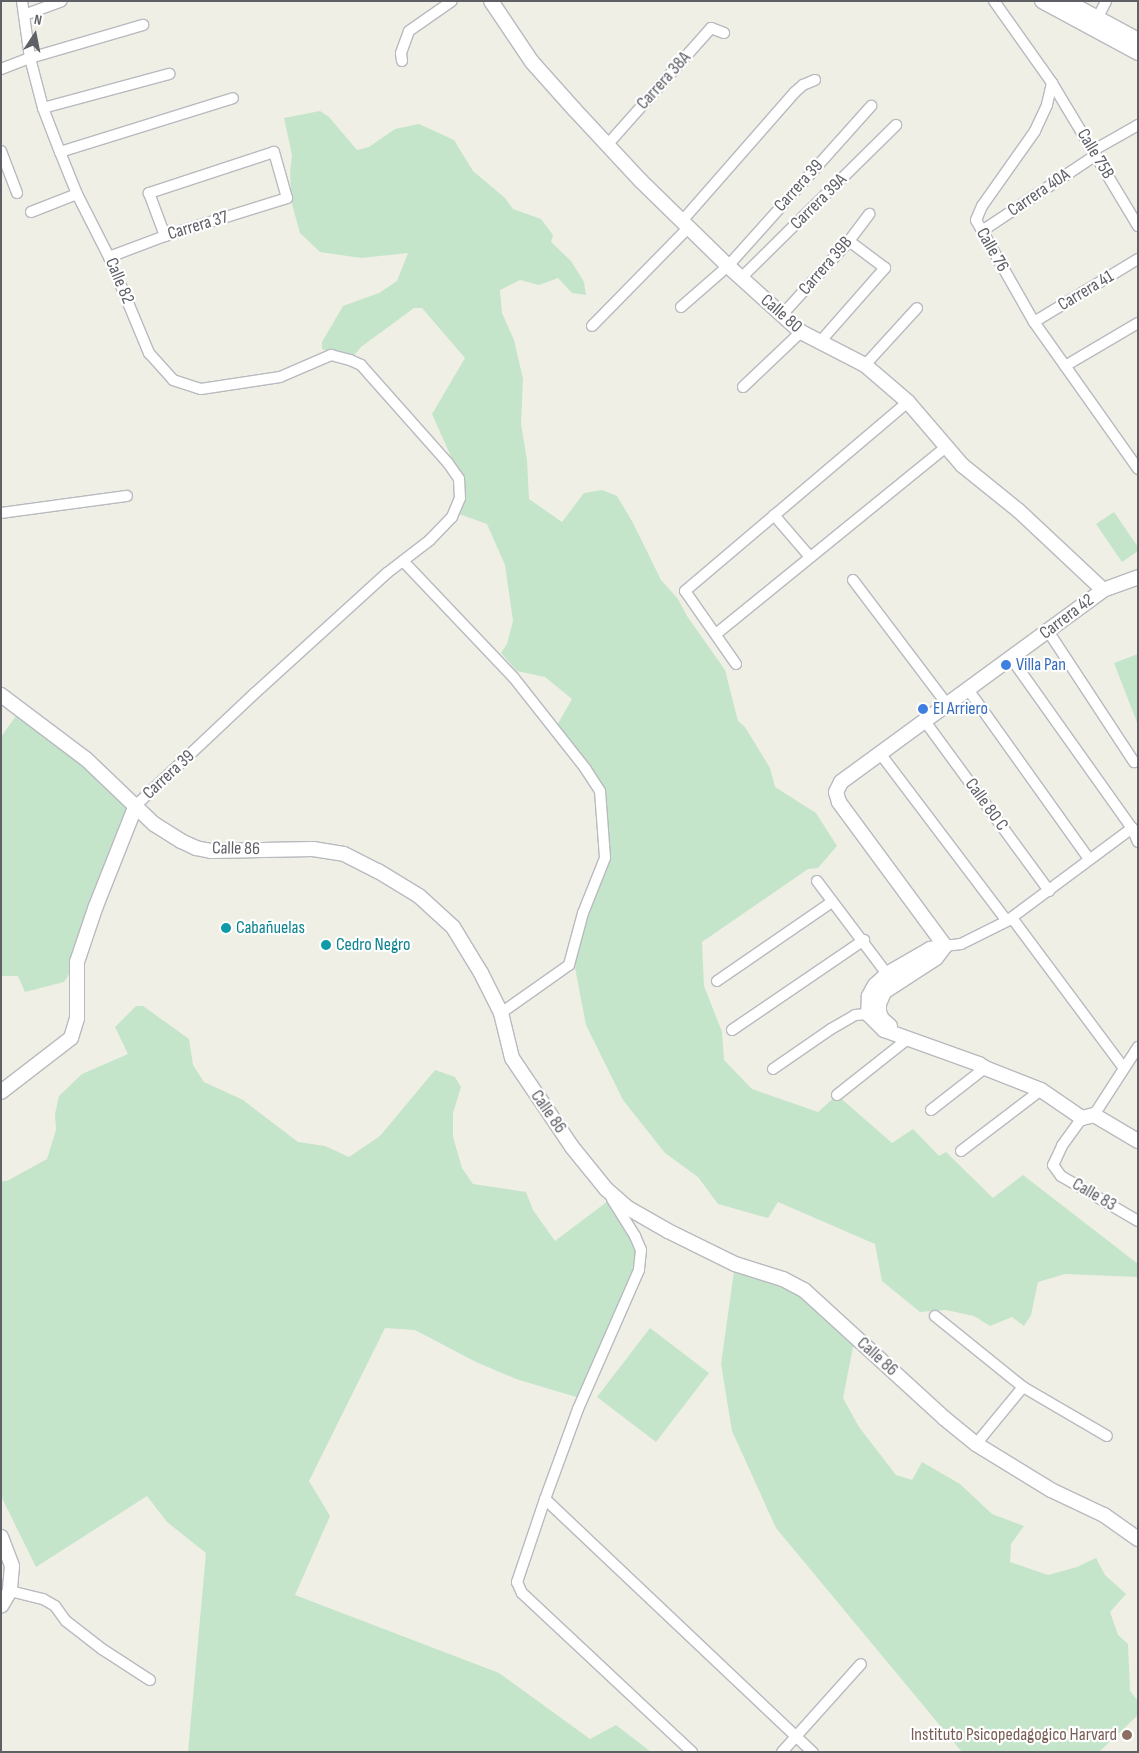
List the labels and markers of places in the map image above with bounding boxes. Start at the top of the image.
place label: Villa Pan [1016,654,1066,676]
marker: Villa Pan [1000,659,1012,671]
place label: El Arriero [933,698,988,720]
marker: El Arriero [917,703,929,715]
place label: Cabañuelas [236,917,305,939]
marker: Cabañuelas [220,922,232,934]
place label: Cedro Negro [336,934,410,956]
marker: Cedro Negro [320,939,332,951]
place label: Instituto Psicopedagogico Harvard [911,1724,1117,1746]
marker: Instituto Psicopedagogico Harvard [1121,1729,1133,1741]

